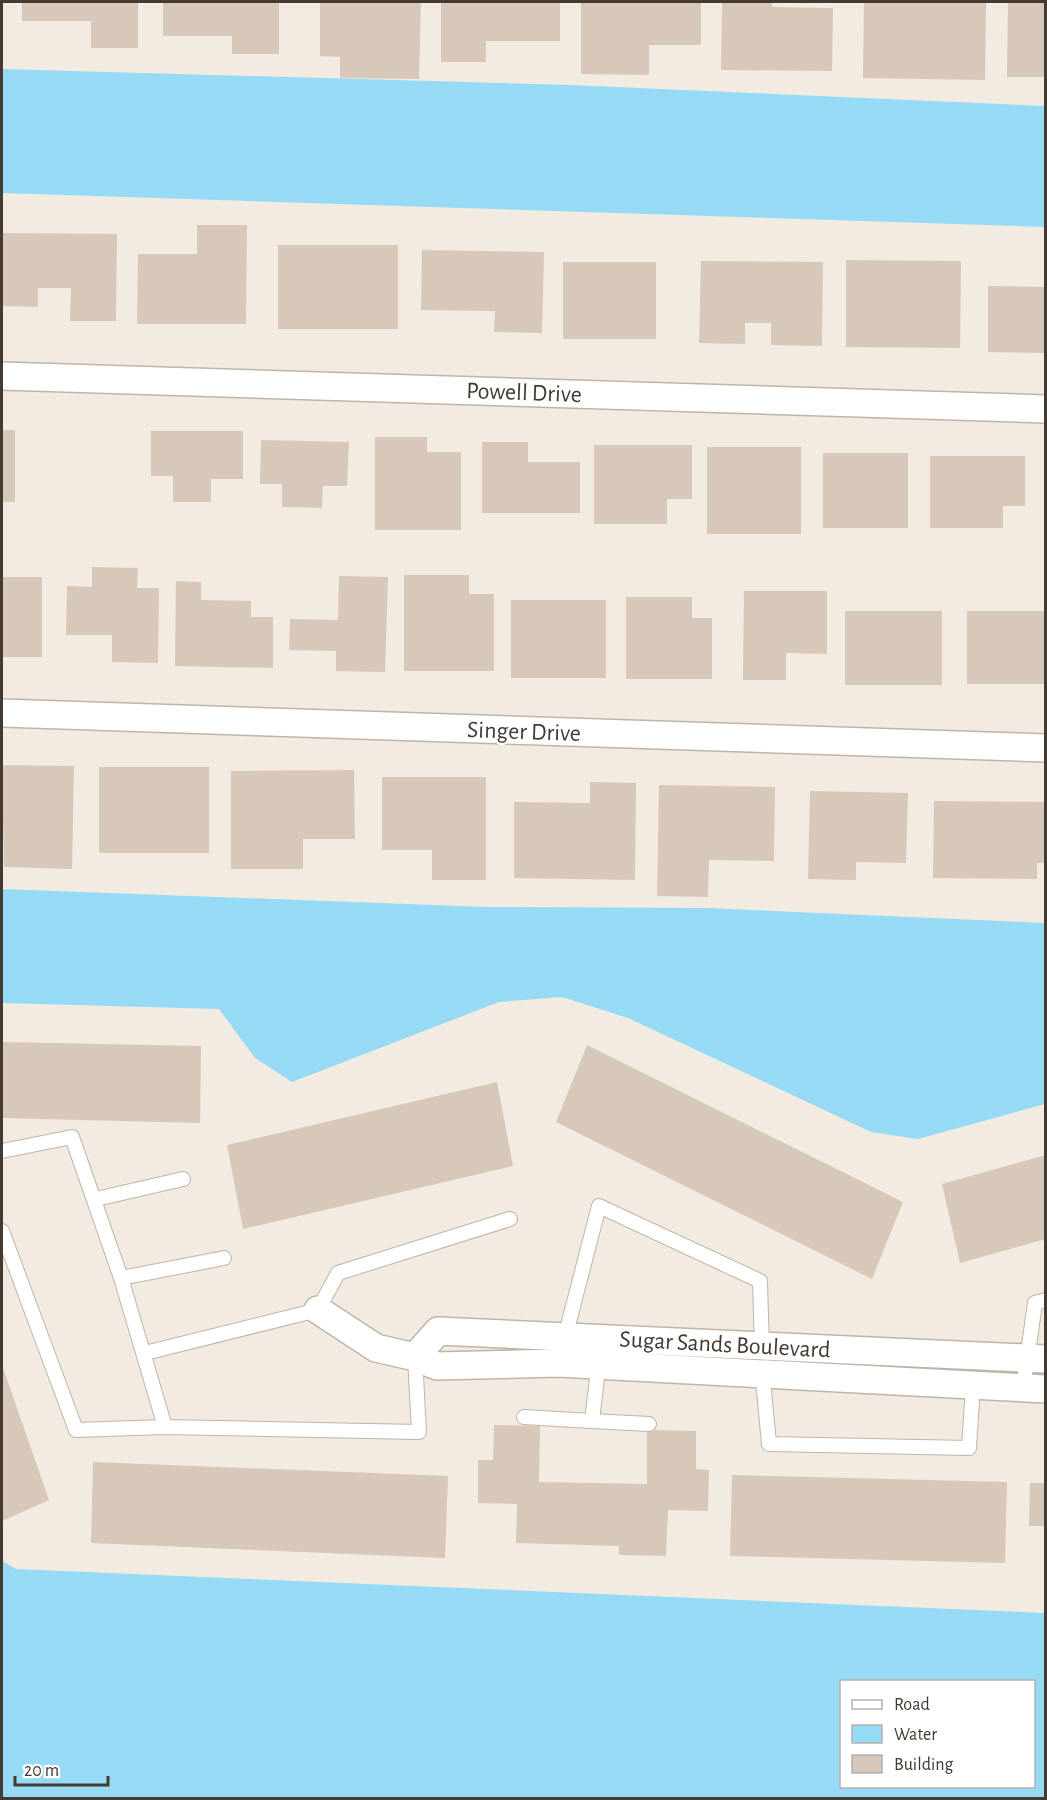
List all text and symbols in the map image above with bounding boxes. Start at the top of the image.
street label: Powell Drive [466,379,582,407]
street label: Singer Drive [467,718,581,746]
street label: Sugar Sands Boulevard [619,1327,831,1363]
legend [840,1680,1035,1788]
text: Road [894,1696,930,1714]
text: Water [894,1726,937,1744]
scale bar [15,1749,108,1787]
text: Building [894,1756,954,1774]
text: 20 m [24,1762,59,1780]

